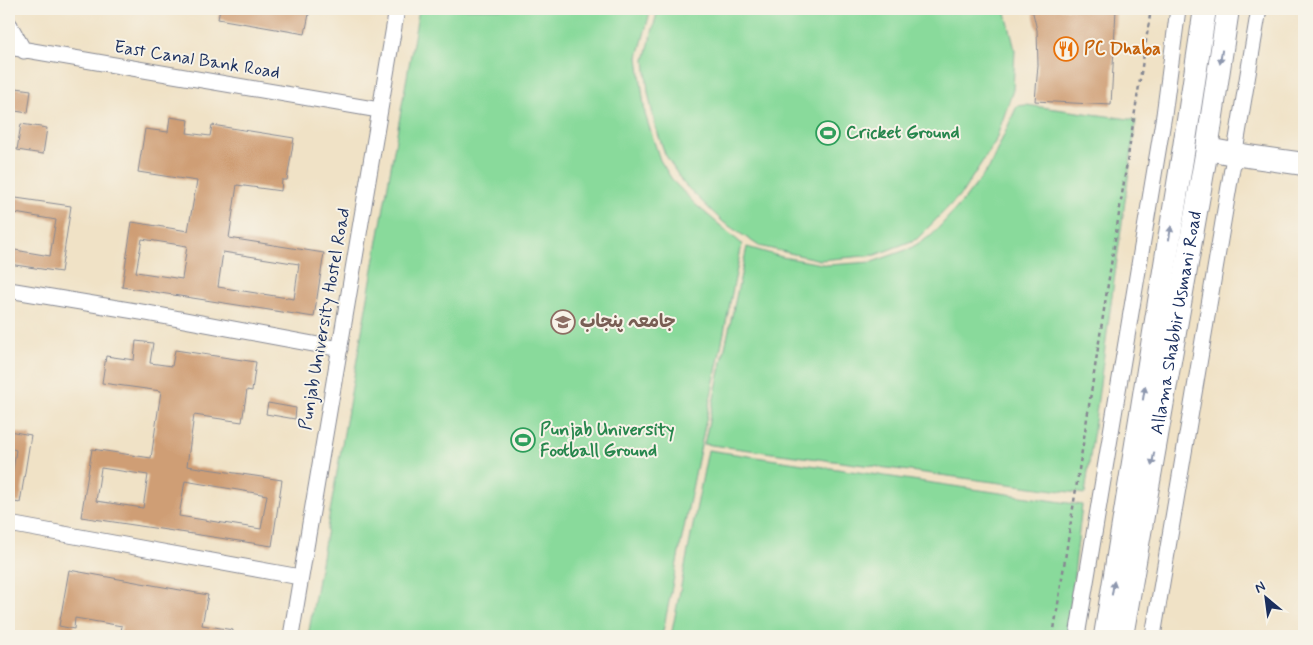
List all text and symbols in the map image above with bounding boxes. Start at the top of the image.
street label: East Canal Bank Road [112,35,282,85]
restaurant icon: PC Dhaba [1053,36,1079,62]
place label: PC Dhaba [1084,37,1161,61]
one-way arrow [1216,49,1224,65]
sports icon: Cricket Ground [815,120,841,146]
place label: Cricket Ground [846,121,960,145]
street label: Punjab University Hostel Road [294,206,356,432]
street label: Allama Shabbir Usmani Road [1145,209,1208,436]
one-way arrow [1167,224,1175,240]
school or university icon: جامعہ پنجاب [550,309,576,335]
place label: جامعہ پنجاب [580,310,676,334]
one-way arrow [1141,385,1149,401]
place label: Punjab University Football Ground [540,418,675,463]
sports icon: Punjab University Football Ground [510,427,536,453]
one-way arrow [1148,451,1156,467]
north arrow [1240,572,1290,622]
text: N [1252,577,1269,598]
one-way arrow [1109,580,1117,596]

